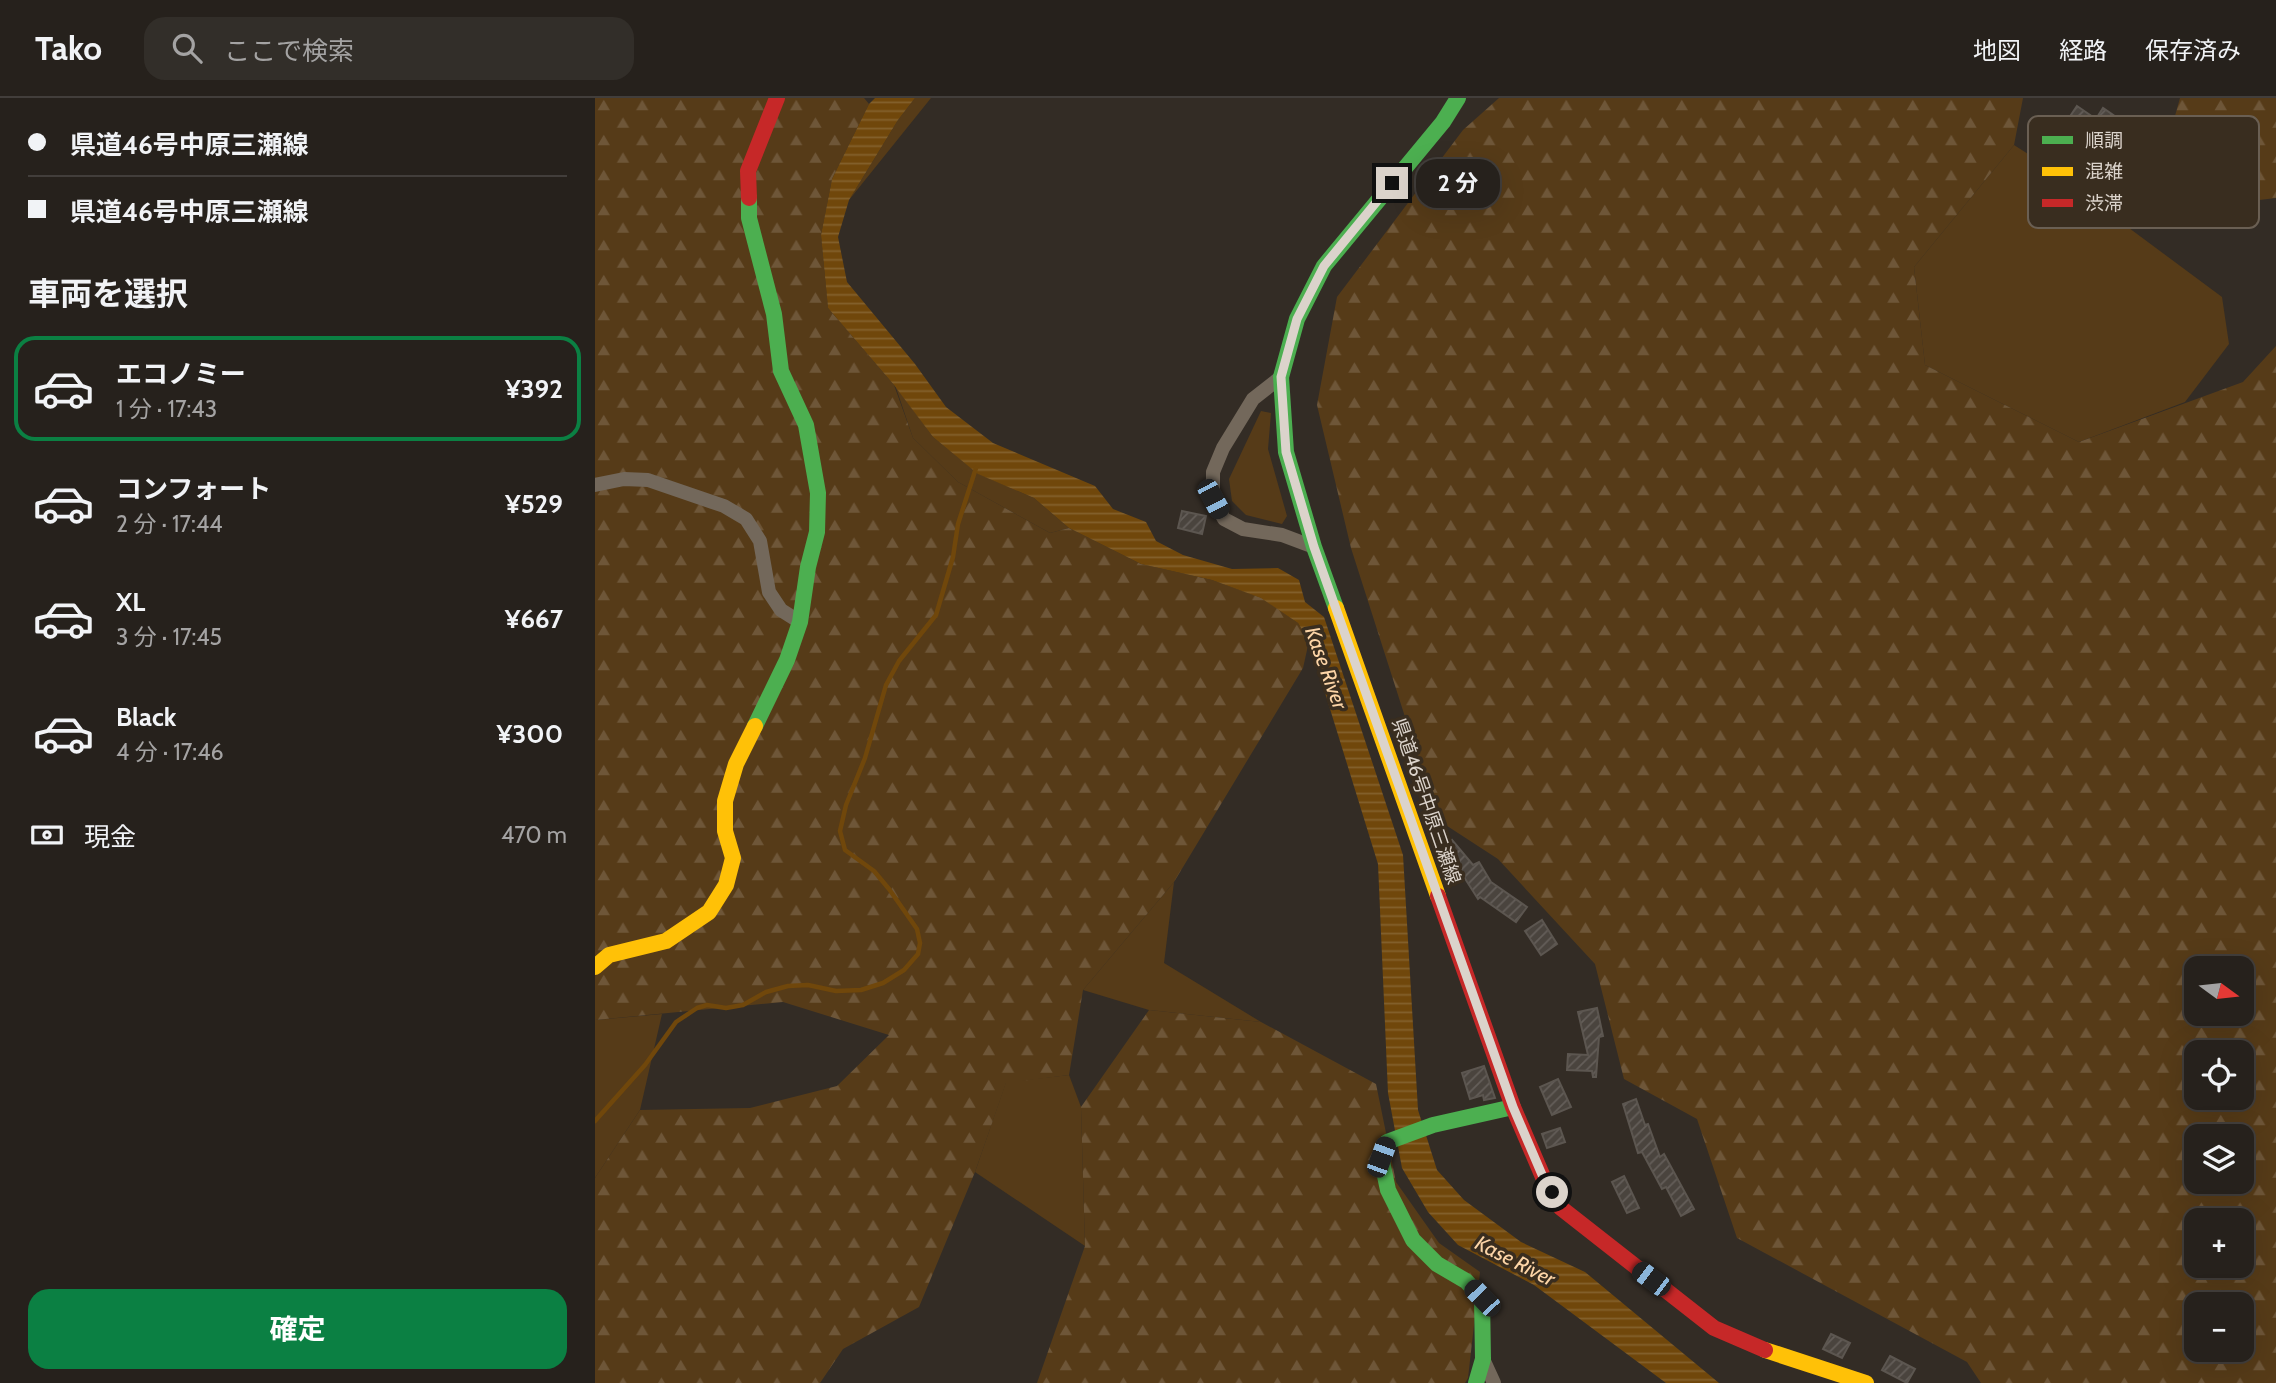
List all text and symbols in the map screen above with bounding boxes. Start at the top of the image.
search box [144,17,634,80]
text: Tako [35,28,102,68]
icon: search [168,29,206,67]
text: ここで検索 [224,35,354,67]
text: 地図 [1973,36,2021,65]
text: 経路 [2059,36,2107,65]
text: 保存済み [2145,36,2241,65]
legend [2028,116,2259,228]
text: 県道46号中原三瀬線 [70,129,309,161]
text: 順調 [2085,129,2123,152]
callout: 2 分 [1417,158,1501,208]
text: 混雑 [2085,160,2123,183]
route end [1376,167,1408,199]
text: 2 分 [1438,169,1478,197]
text: 渋滞 [2085,192,2123,215]
text: 県道46号中原三瀬線 [70,196,309,228]
text: 車両を選択 [28,274,188,313]
icon: car [32,357,95,420]
text: エコノミー [116,358,246,390]
text: ¥392 [505,373,563,405]
text: 1 分 · 17:43 [116,395,217,423]
icon: car [32,472,95,535]
text: コンフォート [116,473,271,505]
car [1194,476,1233,522]
text: ¥529 [505,488,563,520]
text: 2 分 · 17:44 [116,510,223,538]
text: XL [116,586,145,618]
icon: car [32,587,95,650]
text: ¥667 [505,603,563,635]
text: 3 分 · 17:45 [116,623,222,651]
water label: Kase River [1300,623,1353,714]
text: Black [116,701,176,733]
icon: car [32,702,95,765]
street label: 県道46号中原三瀬線 [1387,715,1466,887]
text: ¥300 [497,718,563,750]
text: 4 分 · 17:46 [116,738,224,766]
icon: cash [28,816,66,854]
text: 現金 [84,821,136,853]
text: 470 m [501,821,567,849]
north arrow [2184,956,2254,1026]
map controls [2184,956,2254,1362]
button: locate [2184,1040,2254,1110]
button: layers [2184,1124,2254,1194]
car [1364,1134,1399,1180]
route start [1536,1176,1568,1208]
button: + [2184,1208,2254,1278]
water label: Kase River [1471,1230,1561,1292]
car [1628,1258,1675,1300]
car [1460,1276,1505,1320]
button: 確定 [28,1289,567,1369]
button: − [2184,1292,2254,1362]

